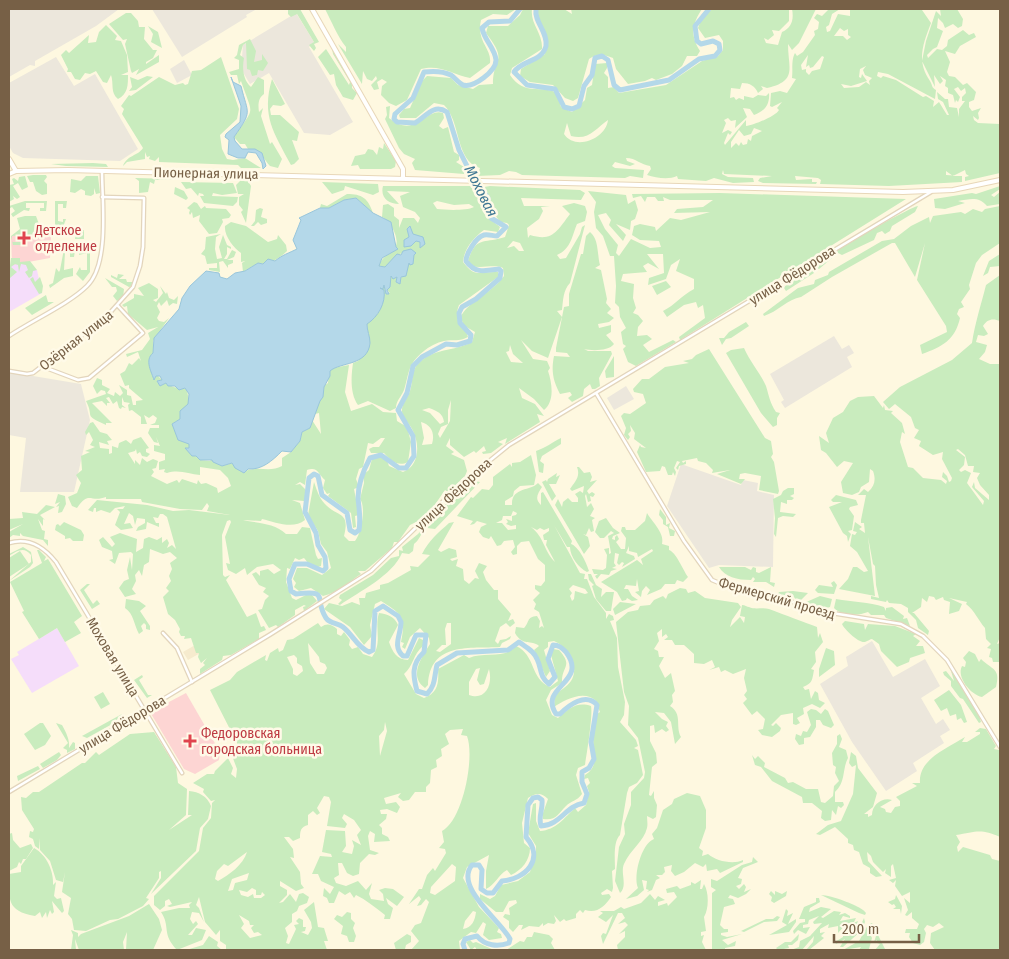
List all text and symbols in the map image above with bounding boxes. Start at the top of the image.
water label: Моховая [461,162,501,220]
street label: Пионерная улица [153,164,259,183]
place label: Детское отделение [34,222,97,255]
marker: Детское отделение [17,231,31,245]
street label: улица Фёдорова [746,242,839,309]
street label: Озёрная улица [36,306,117,374]
street label: улица Фёдорова [412,454,495,534]
street label: Фермерский проезд [717,574,837,623]
street label: Моховая улица [82,614,143,700]
street label: улица Фёдорова [76,692,169,757]
place label: Федоровская городская больница [201,725,322,758]
marker: Федоровская городская больница [183,734,197,748]
scale bar [834,912,919,944]
text: 200 m [842,920,879,938]

